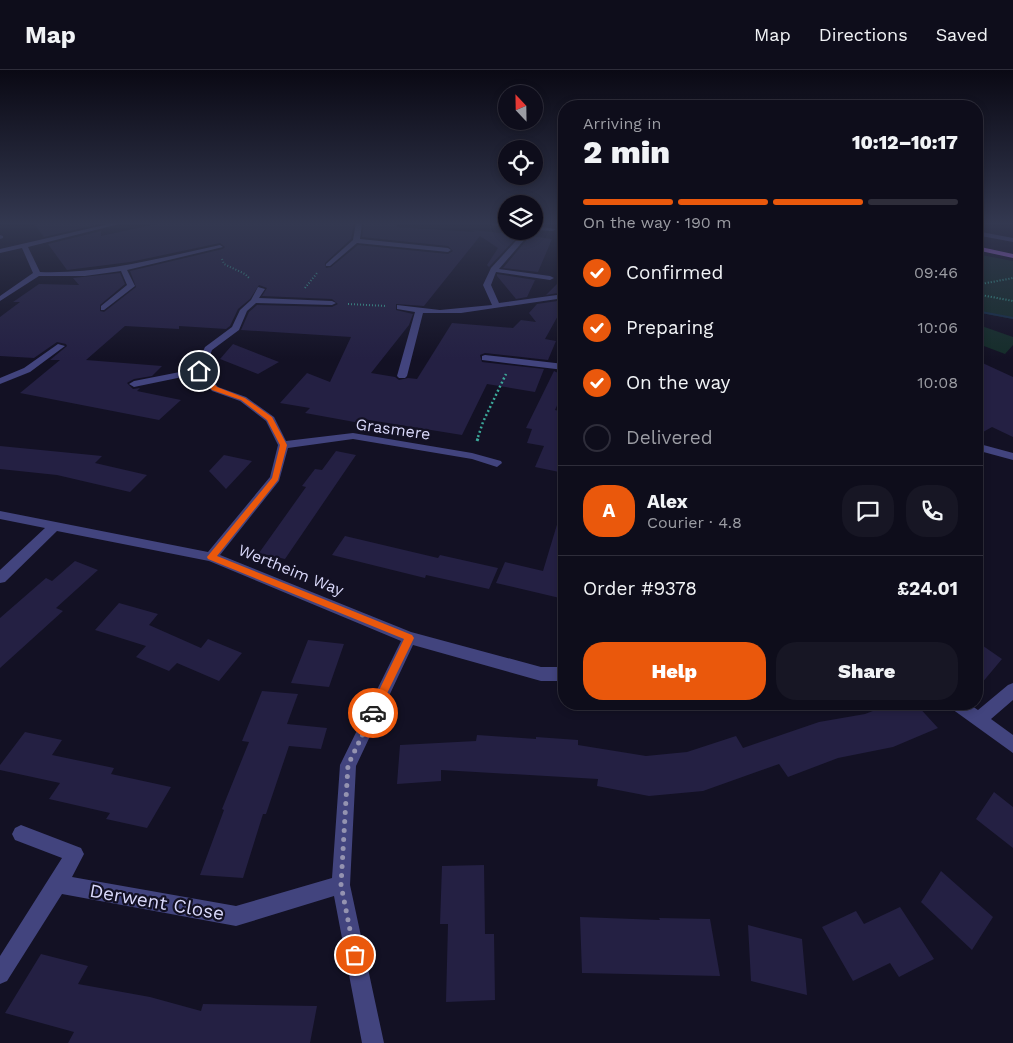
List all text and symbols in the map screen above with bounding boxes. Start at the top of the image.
text: Map [25,21,76,49]
text: Map [754,24,791,45]
text: Directions [819,24,908,45]
text: Saved [936,24,988,45]
north arrow [498,85,542,130]
map controls [498,85,543,240]
text: Arriving in [583,114,661,133]
text: 10:12–10:17 [852,131,958,154]
text: 2 min [583,133,670,171]
button: locate [498,140,543,185]
button: layers [498,195,543,240]
text: On the way · 190 m [583,213,732,232]
icon: check [583,259,611,287]
text: Confirmed [626,261,723,284]
text: 09:46 [914,263,958,282]
icon: check [583,314,611,342]
text: Preparing [626,316,713,339]
text: 10:06 [917,318,958,337]
pin [178,350,220,392]
icon: home [185,357,213,385]
icon: check [583,369,611,397]
text: On the way [626,371,730,394]
text: 10:08 [917,373,958,392]
street label: Grasmere [354,414,432,444]
text: Delivered [626,426,713,449]
button: chat [842,485,894,537]
button: phone [906,485,958,537]
text: Alex [647,490,688,513]
text: A [603,499,615,522]
text: Courier · 4.8 [647,513,742,532]
street label: Wertheim Way [235,540,347,600]
text: Order #9378 [583,577,697,600]
text: £24.01 [897,577,958,600]
button: Help [583,642,766,700]
button: Share [776,642,958,700]
courier [348,688,398,738]
icon: car [359,699,387,727]
street label: Derwent Close [88,879,226,925]
pin [334,934,376,976]
icon: bag [341,941,369,969]

